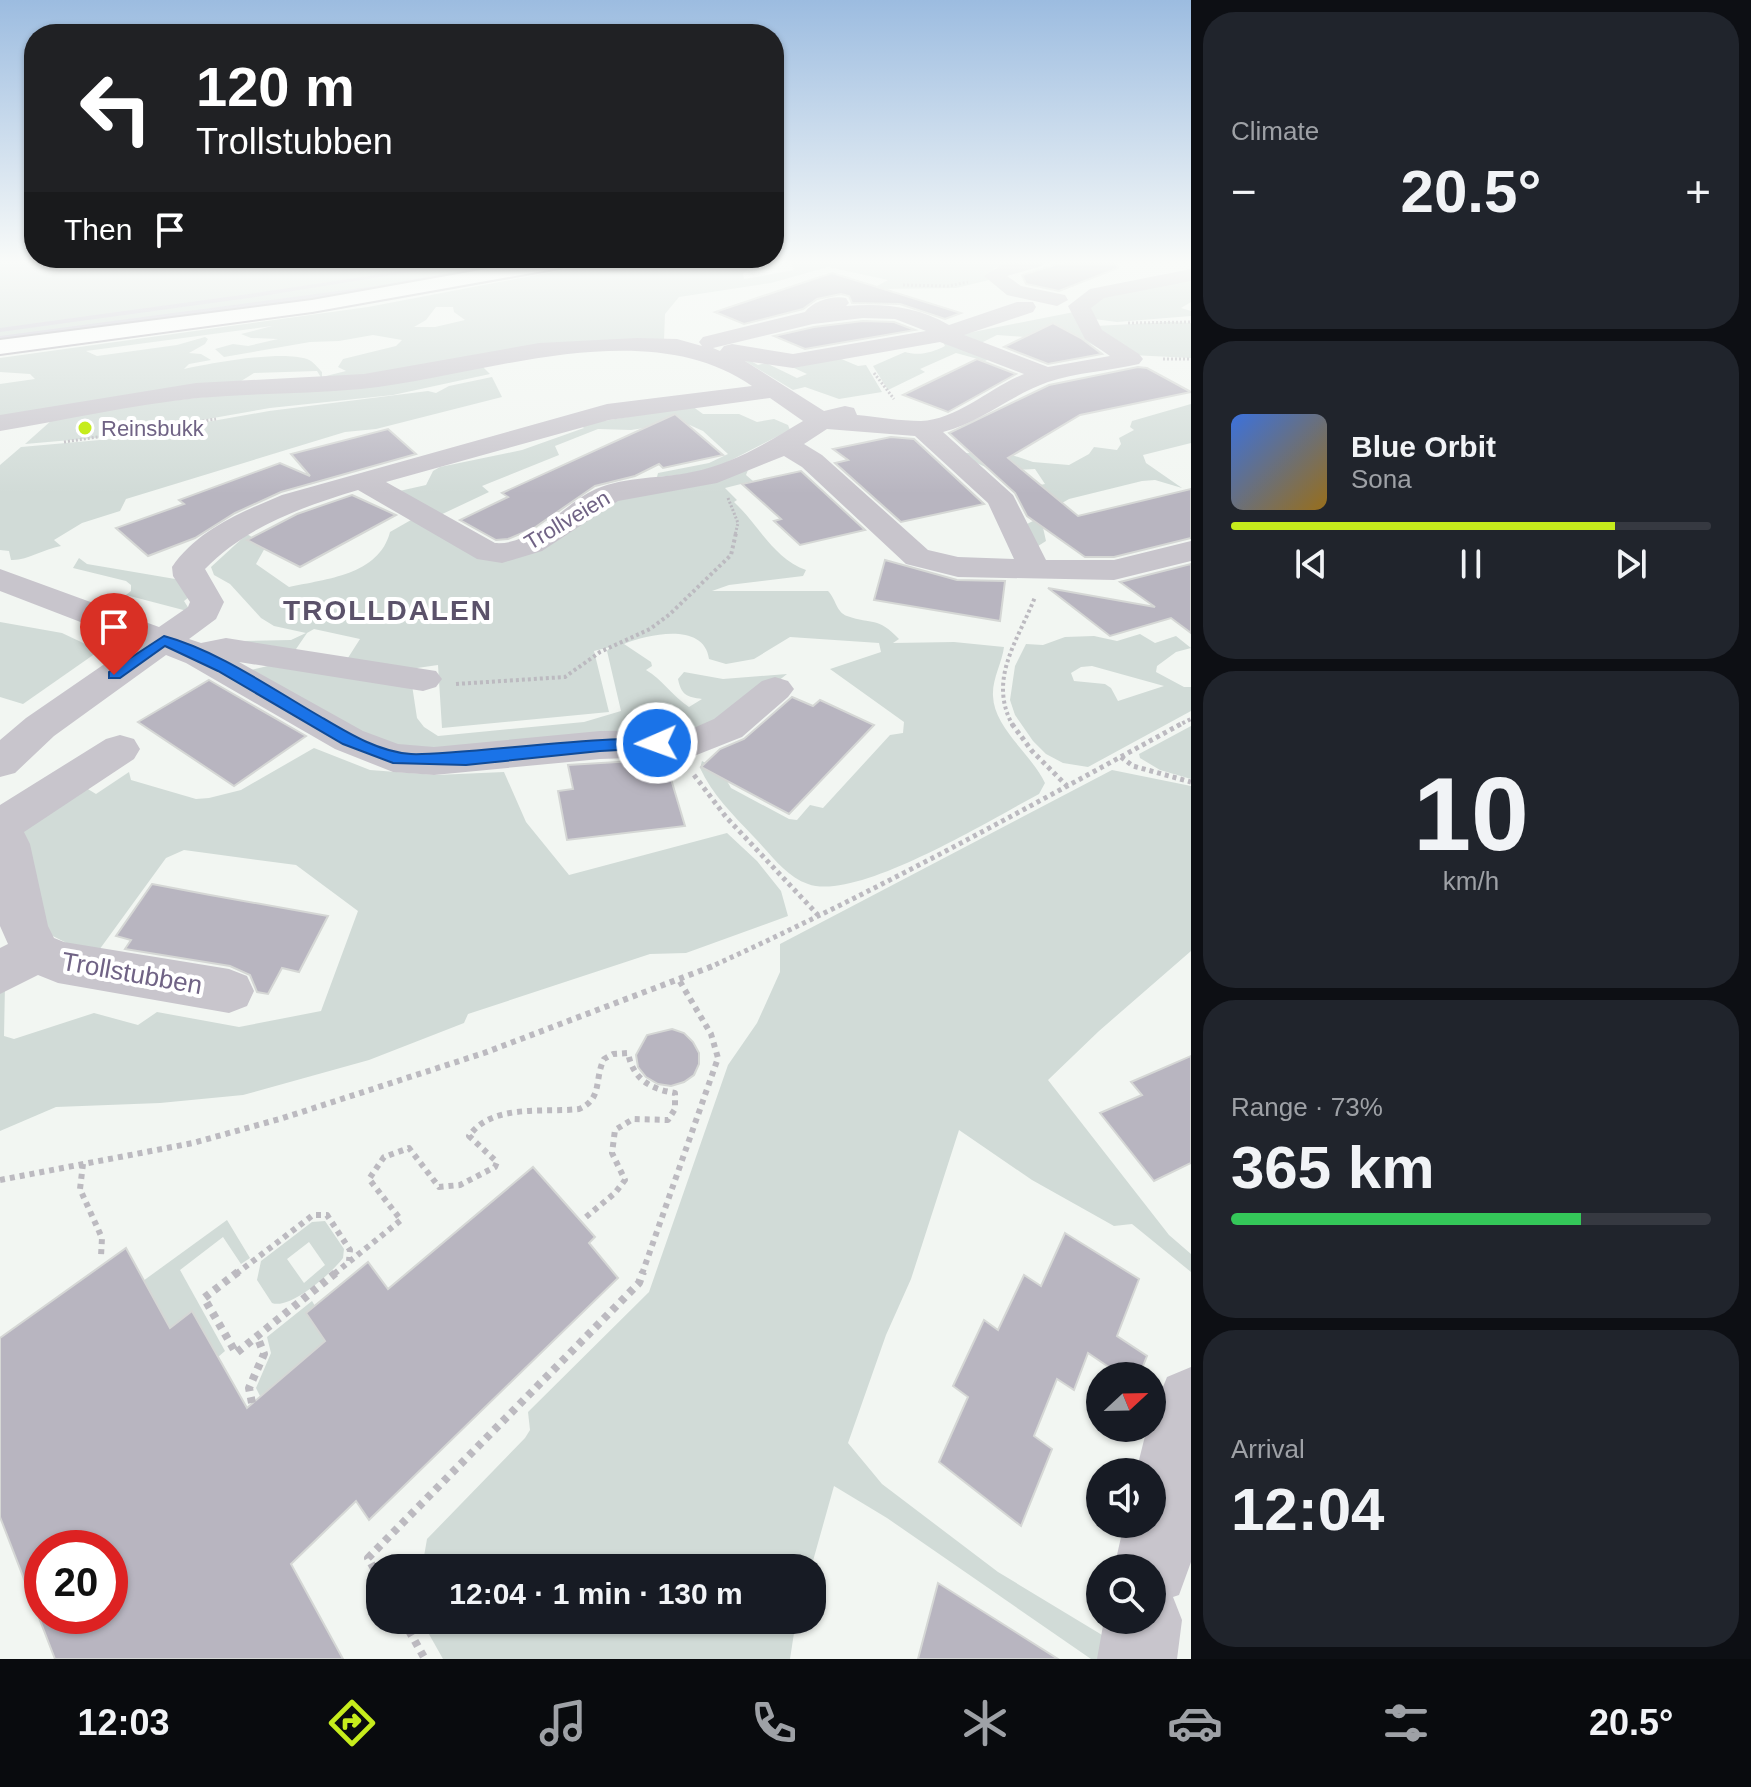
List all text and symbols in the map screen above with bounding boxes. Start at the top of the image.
text: 120 m [196,55,355,118]
icon: left [64,56,168,160]
text: Climate [1231,116,1319,146]
text: Trollstubben [196,121,393,162]
text: 20.5° [1401,158,1541,225]
text: − [1231,167,1257,216]
text: + [1685,167,1711,216]
icon: arrive [148,208,192,252]
text: Then [64,213,132,246]
place label: Reinsbukk [101,416,205,441]
marker: Reinsbukk [76,419,94,437]
text: Blue Orbit [1351,430,1496,463]
text: Sona [1351,464,1412,494]
street label: Trollveien [520,485,614,555]
icon: previous [1289,542,1333,586]
icon: pause [1449,542,1493,586]
icon: next [1609,542,1653,586]
pin [80,593,148,675]
district label: TROLLDALEN [283,595,493,626]
icon: arrive [92,605,136,649]
position arrow [615,701,699,785]
text: 10 [1413,756,1529,872]
text: km/h [1443,866,1499,896]
street label: Trollstubben [59,946,205,1000]
text: Range · 73% [1231,1092,1383,1122]
text: 365 km [1231,1134,1435,1201]
north arrow [1086,1362,1166,1442]
map controls [1086,1362,1166,1634]
text: Arrival [1231,1434,1305,1464]
button: sound [1086,1458,1166,1538]
text: 12:04 [1231,1476,1384,1543]
speed limit sign: 20 [24,1530,128,1634]
button: search [1086,1554,1166,1634]
text: 12:04 · 1 min · 130 m [449,1577,743,1610]
icon: directions [324,1695,380,1751]
icon: music [535,1695,591,1751]
icon: phone [746,1695,802,1751]
icon: climate [957,1695,1013,1751]
icon: car [1167,1695,1223,1751]
icon: filters [1378,1695,1434,1751]
text: 12:03 [77,1702,169,1743]
text: 20.5° [1589,1702,1674,1743]

